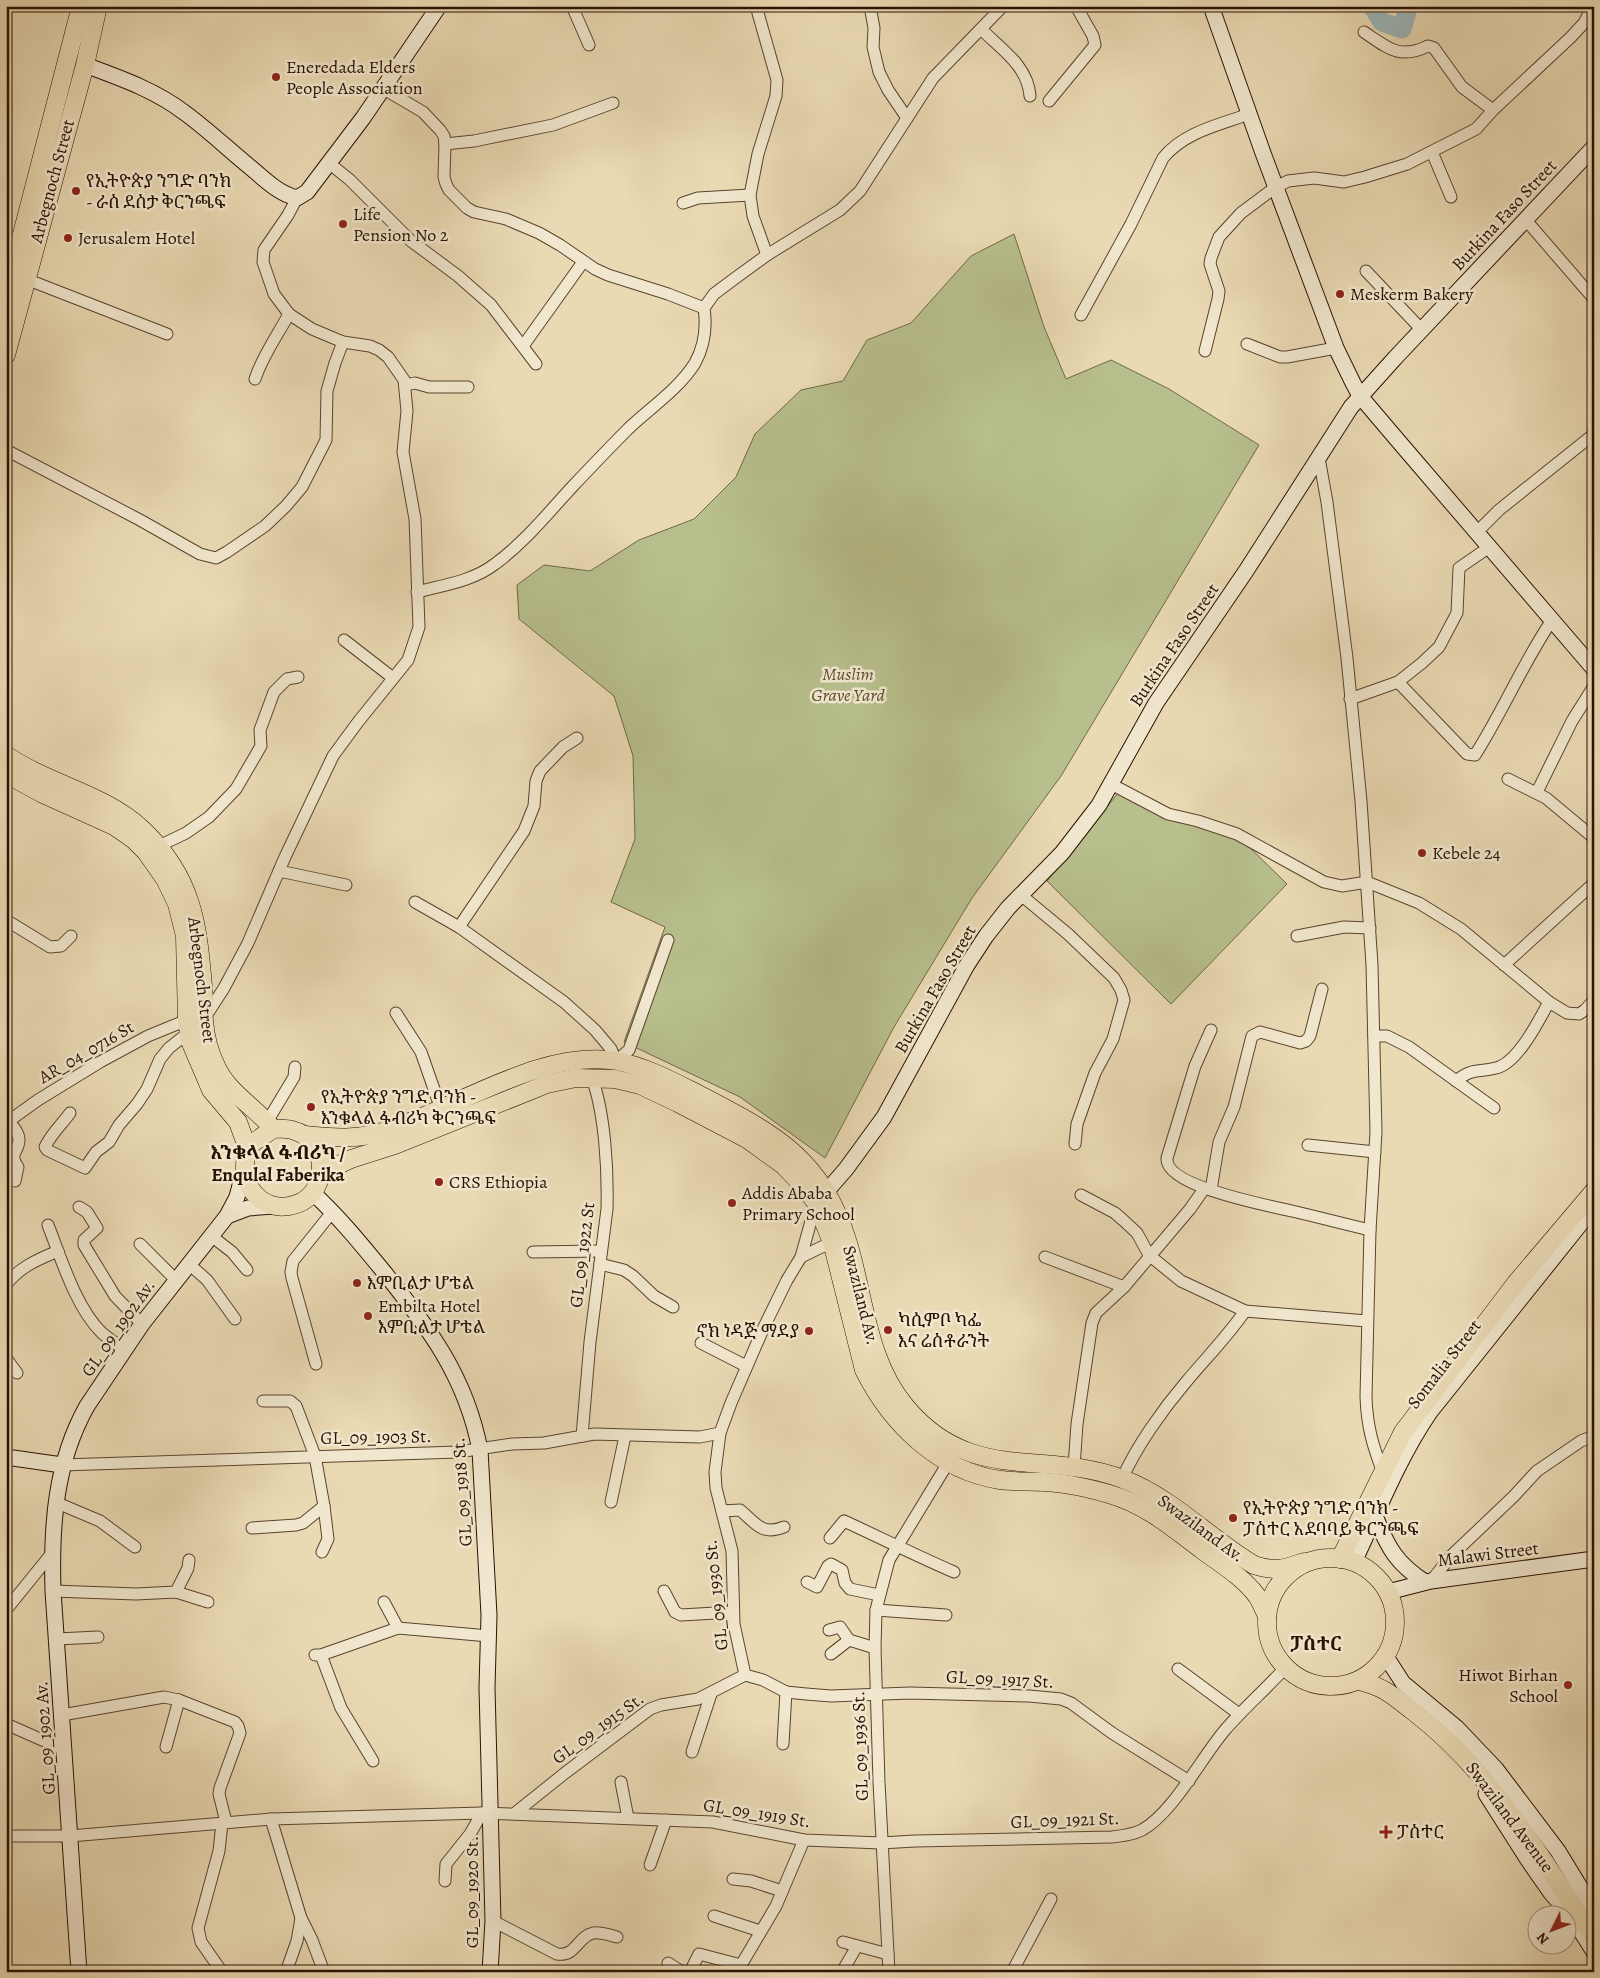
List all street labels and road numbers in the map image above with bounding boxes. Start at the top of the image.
street label: Arbegnoch Street [24,117,80,246]
street label: Burkina Faso Street [1446,154,1562,276]
street label: Burkina Faso Street [1124,579,1224,711]
street label: Arbegnoch Street [182,915,222,1045]
street label: Burkina Faso Street [889,921,981,1057]
street label: AR_04_0716 St [33,1015,138,1089]
street label: GL_09_1922 St [564,1201,600,1309]
street label: Swaziland Av. [837,1243,885,1347]
street label: GL_09_1902 Av. [76,1274,160,1382]
street label: Somalia Street [1402,1314,1486,1414]
street label: GL_09_1903 St. [320,1424,432,1450]
street label: GL_09_1918 St. [446,1437,478,1547]
street label: Swaziland Av. [1153,1488,1249,1568]
street label: Malawi Street [1436,1536,1540,1572]
street label: GL_09_1930 St. [698,1538,734,1652]
street label: GL_09_1917 St. [945,1664,1055,1694]
street label: GL_09_1902 Av. [29,1680,61,1796]
street label: GL_09_1915 St. [547,1686,649,1770]
street label: GL_09_1936 St. [846,1691,874,1801]
street label: Swaziland Avenue [1460,1757,1560,1877]
street label: GL_09_1919 St. [701,1793,813,1833]
street label: GL_09_1921 St. [1010,1806,1120,1834]
street label: GL_09_1920 St. [460,1836,484,1948]

